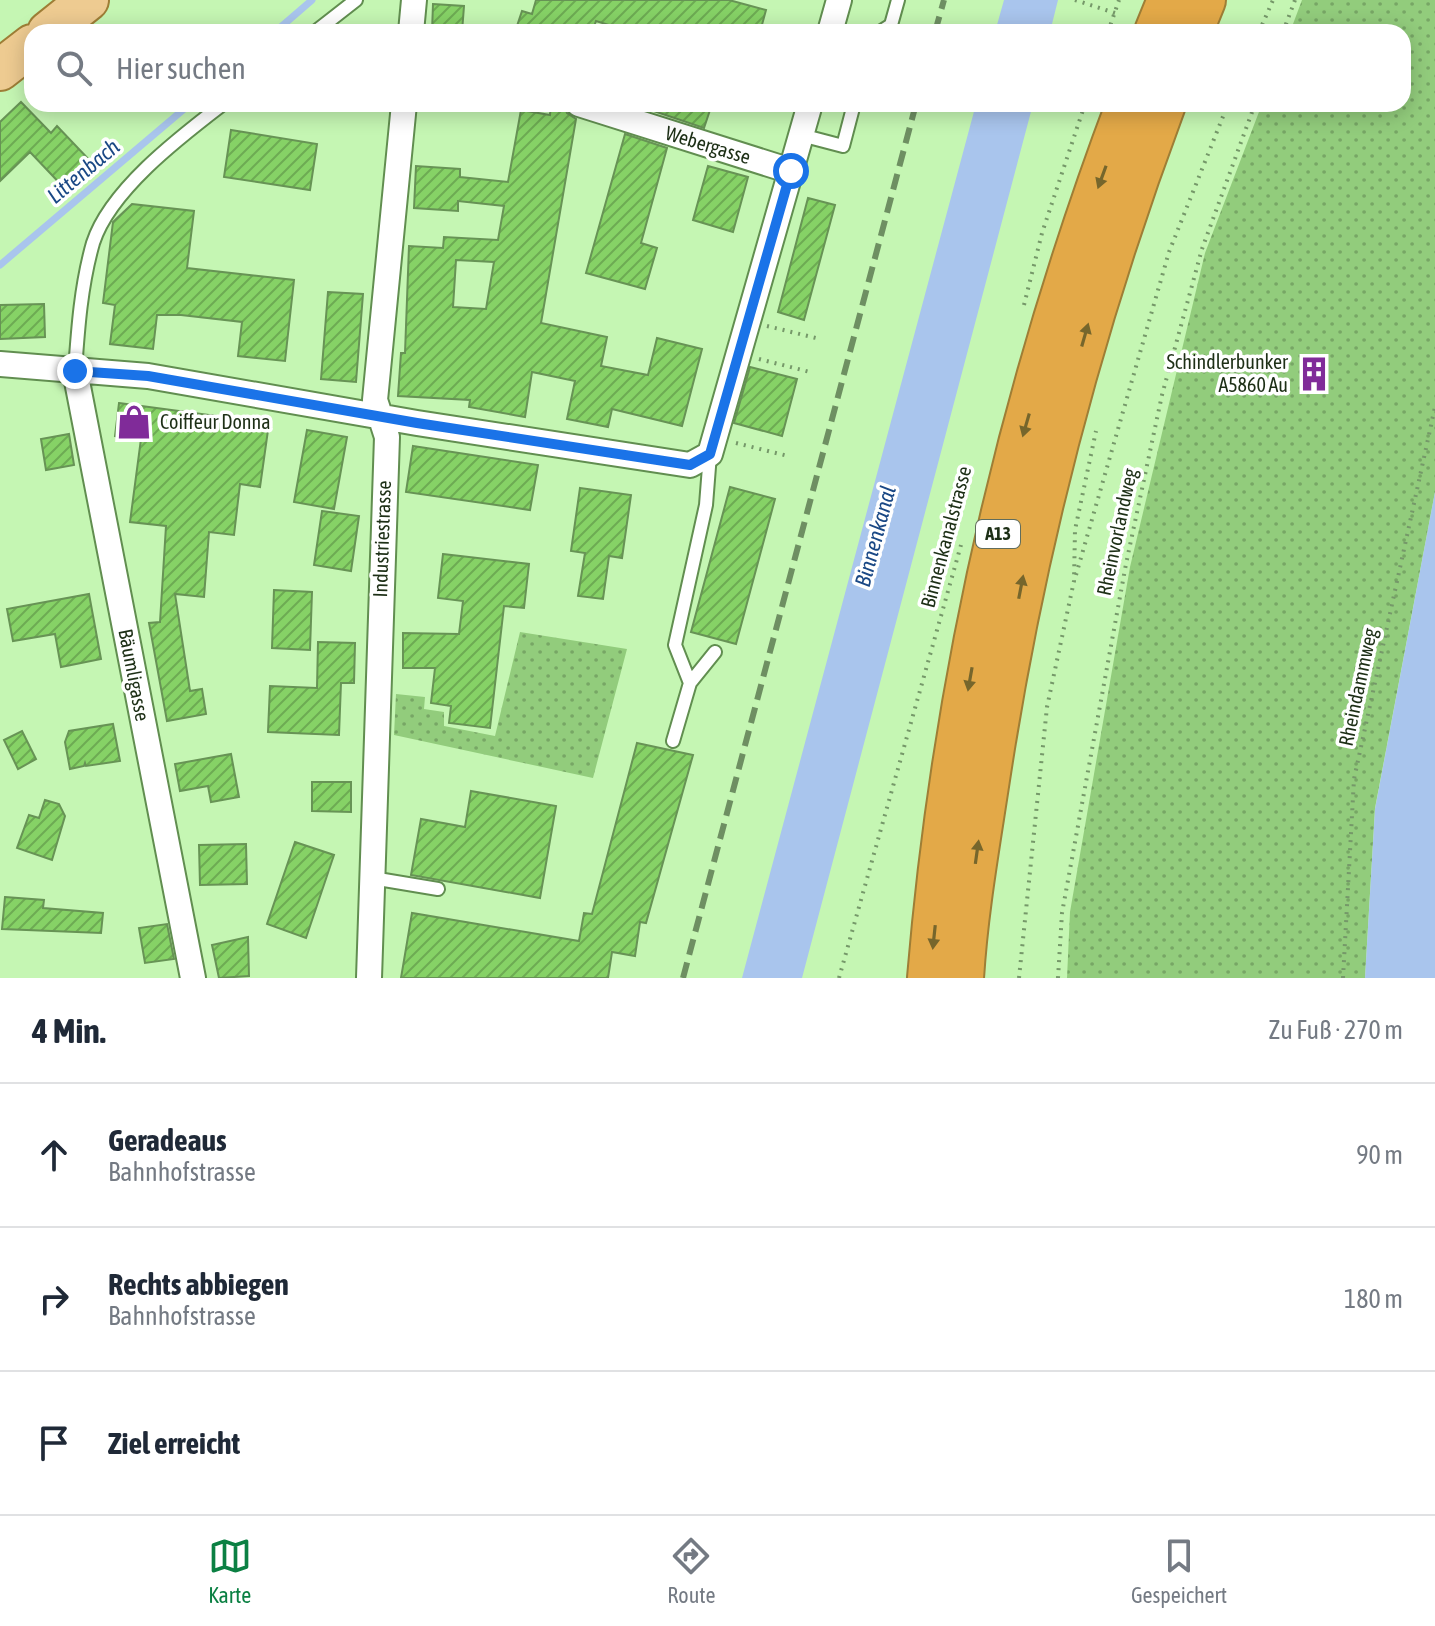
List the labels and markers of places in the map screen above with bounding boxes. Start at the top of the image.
place label: Schindlerbunker A5860 Au [1166,350,1289,396]
building icon: Schindlerbunker A5860 Au [1295,355,1333,393]
shop icon: Coiffeur Donna [115,403,153,441]
place label: Coiffeur Donna [160,410,271,433]

